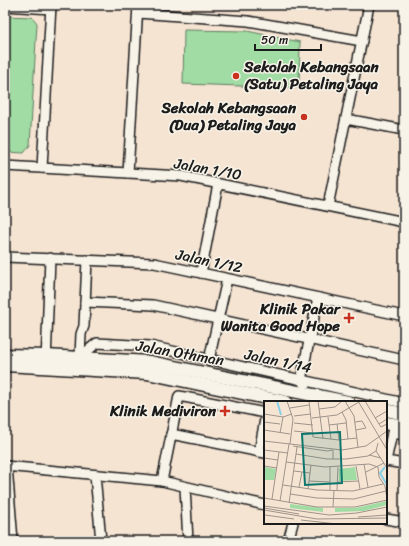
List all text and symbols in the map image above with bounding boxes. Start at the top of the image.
scale bar [255,26,321,52]
text: 50 m [261,29,288,51]
place label: Sekolah Kebangsaan (Satu) Petaling Jaya [243,54,379,97]
marker: Sekolah Kebangsaan (Satu) Petaling Jaya [231,71,241,81]
place label: Sekolah Kebangsaan (Dua) Petaling Jaya [160,95,297,138]
marker: Sekolah Kebangsaan (Dua) Petaling Jaya [299,112,309,122]
street label: Jalan 1/10 [171,150,244,188]
street label: Jalan 1/12 [172,241,245,281]
place label: Klinik Pakar Wanita Good Hope [221,296,342,339]
marker: Klinik Pakar Wanita Good Hope [343,312,355,324]
street label: Jalan Othman [133,332,226,374]
street label: Jalan 1/14 [241,341,314,381]
place label: Klinik Mediviron [109,398,217,424]
inset map [264,401,387,524]
marker: Klinik Mediviron [219,405,231,417]

